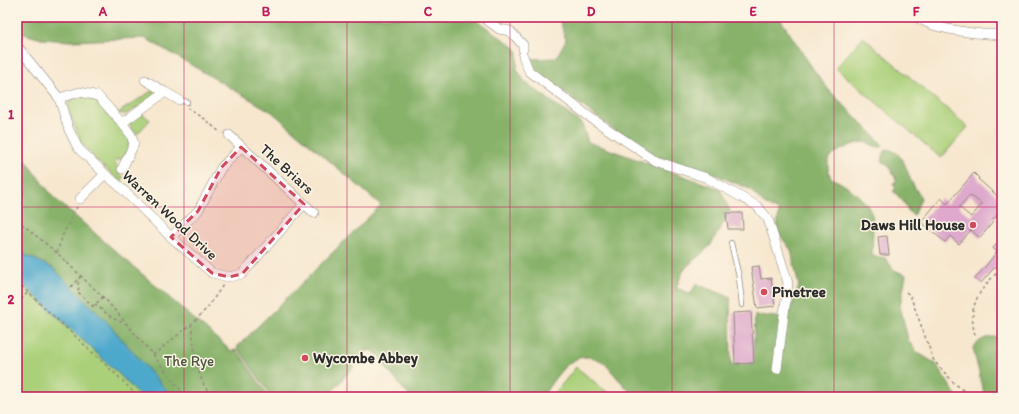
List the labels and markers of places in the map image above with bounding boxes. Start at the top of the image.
place label: Daws Hill House [861,216,965,234]
marker: Daws Hill House [968,220,978,230]
place label: Pinetree [772,283,826,301]
marker: Pinetree [759,287,769,297]
place label: Wycombe Abbey [313,349,419,368]
marker: Wycombe Abbey [300,353,310,363]

